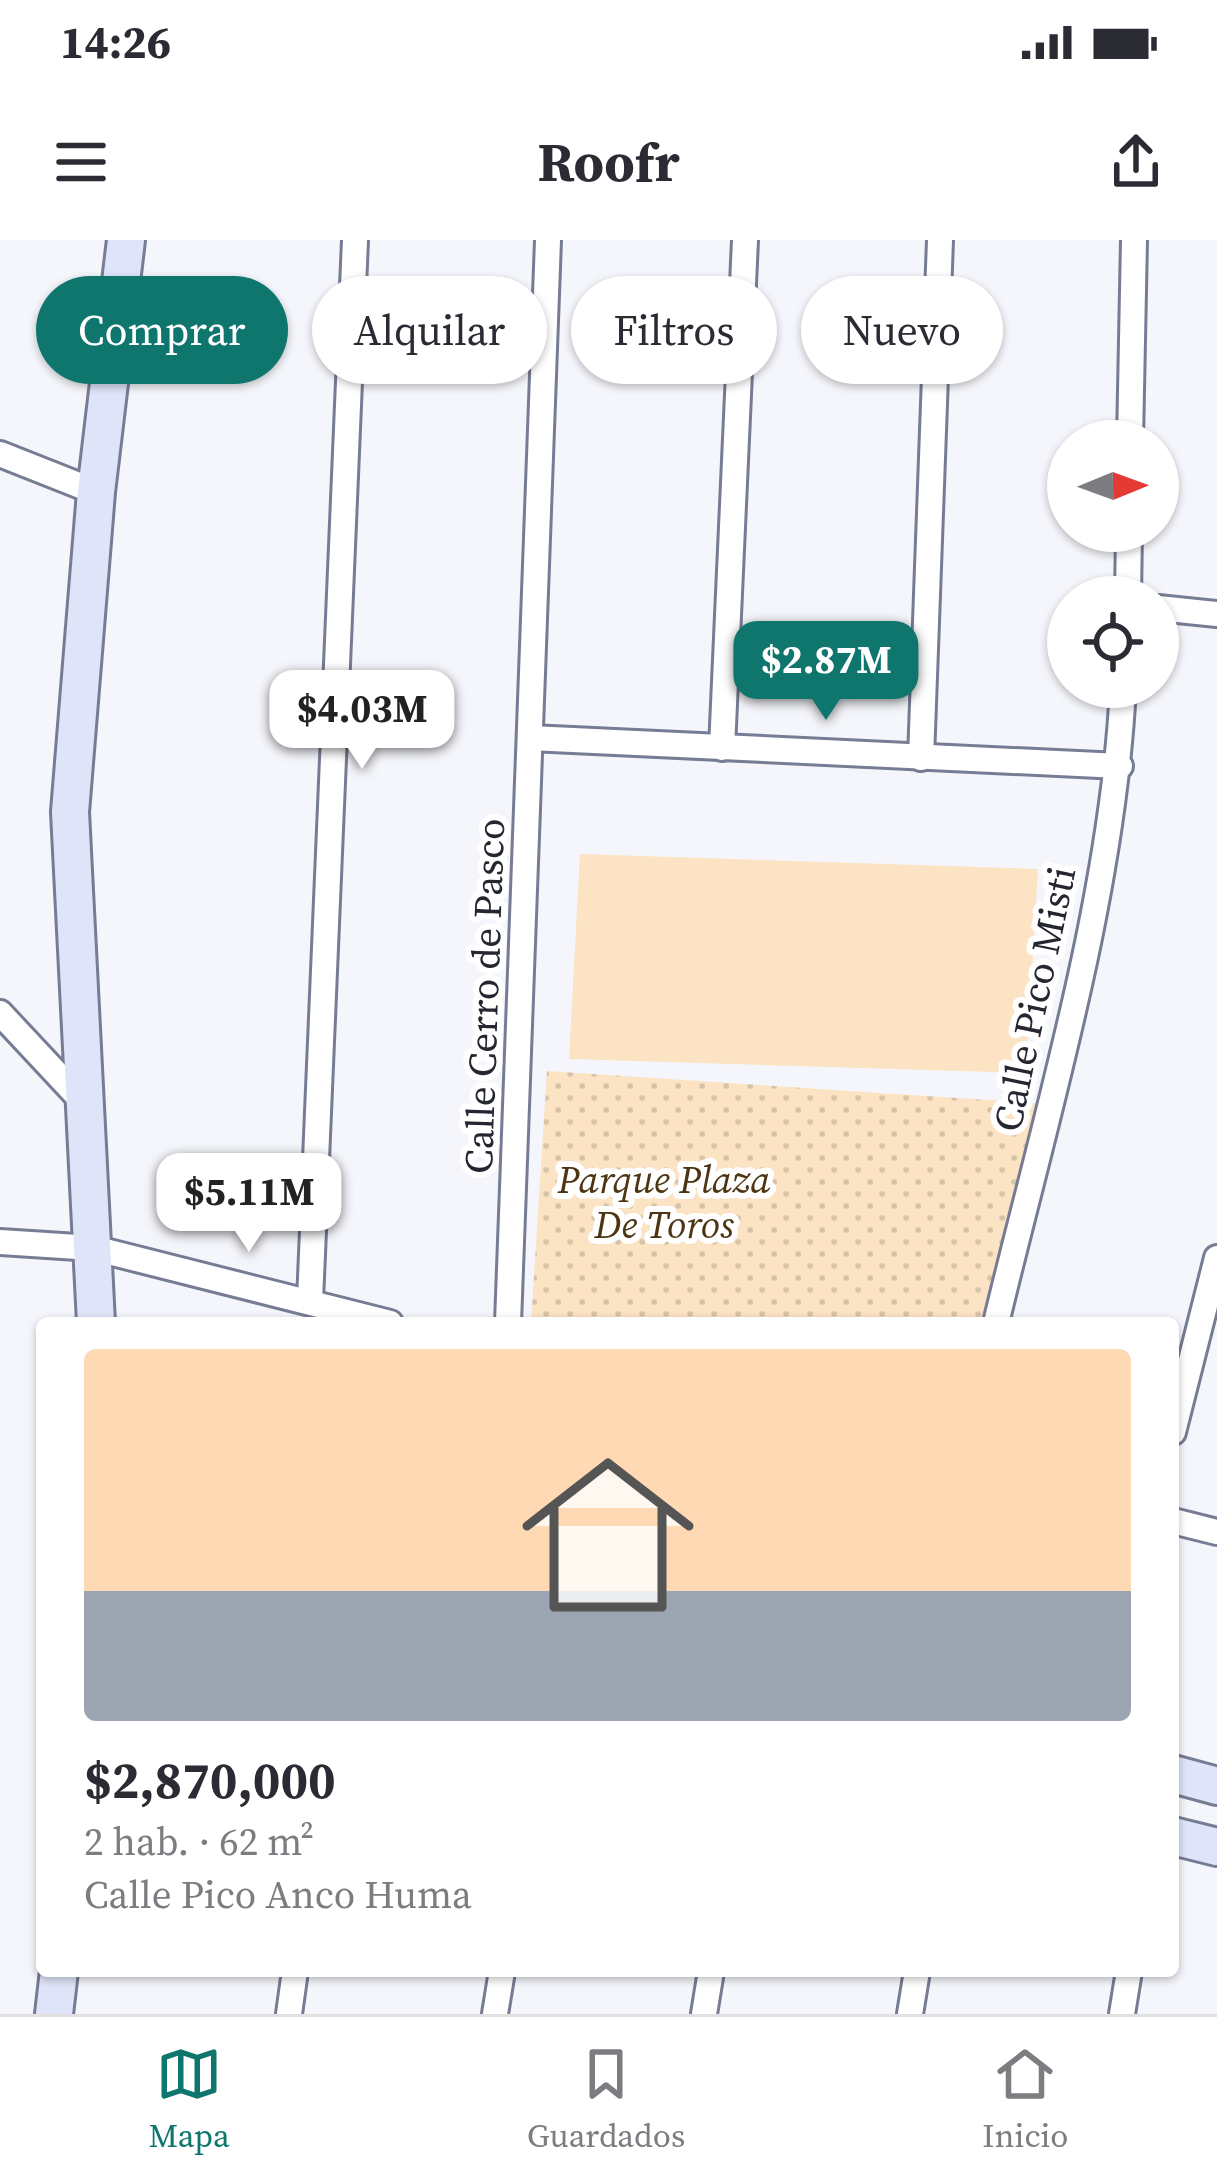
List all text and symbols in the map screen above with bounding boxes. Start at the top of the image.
text: 14:26 [60,11,171,73]
text: Roofr [537,125,680,199]
icon: menu [48,129,114,195]
icon: share [1103,129,1169,195]
chip: Comprar [36,276,288,384]
chip: Alquilar [312,276,547,384]
chip: Filtros [571,276,777,384]
chip: Nuevo [801,276,1003,384]
north arrow [1047,420,1179,552]
map controls [1047,420,1179,708]
button: locate [1047,576,1179,708]
pin: $2.87M [728,621,924,723]
text: $2.87M [760,633,892,686]
pin: $4.03M [264,670,460,772]
text: $4.03M [296,682,428,735]
street label: Calle Cerro de Pasco [452,817,517,1175]
street label: Calle Pico Misti [981,862,1088,1136]
pin: $5.11M [151,1153,347,1255]
park label: Parque Plaza De Toros [556,1153,771,1251]
text: $5.11M [183,1165,315,1218]
icon: home [500,1427,716,1643]
text: $2,870,000 [84,1745,336,1815]
text: 2 hab. · 62 m² [84,1815,314,1868]
text: Calle Pico Anco Huma [84,1868,472,1921]
tab: Mapa [149,2041,230,2158]
tab: Guardados [527,2041,685,2158]
tab: Inicio [982,2041,1068,2158]

